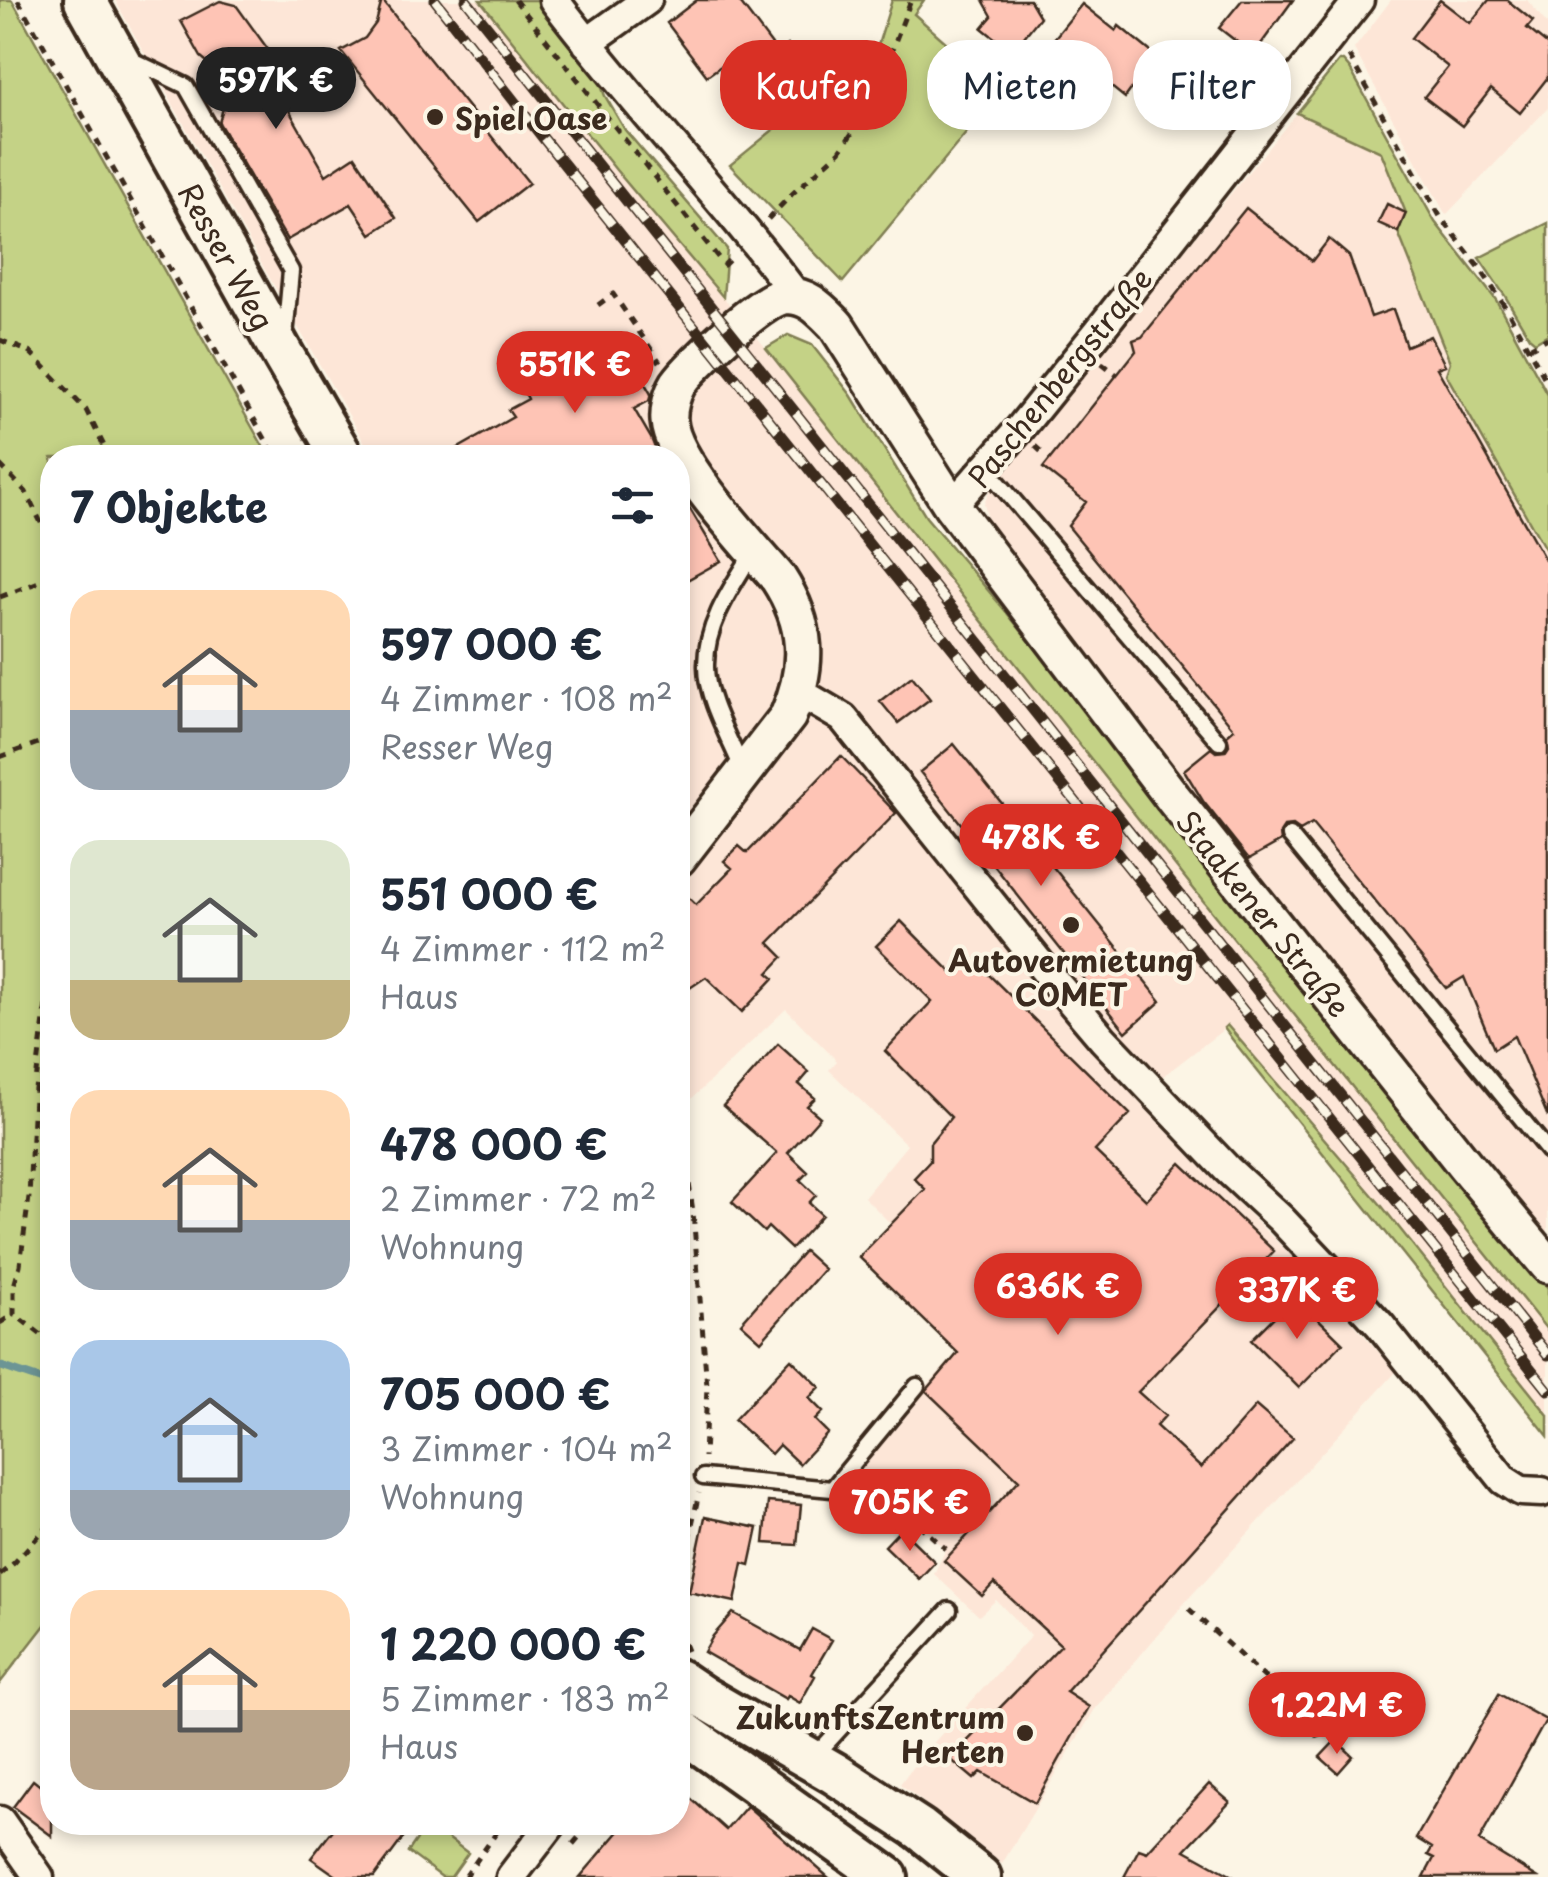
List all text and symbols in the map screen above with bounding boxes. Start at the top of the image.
chip: Kaufen [720,40,907,130]
chip: Mieten [927,40,1113,130]
chip: Filter [1133,40,1291,130]
pin: 597K € [195,47,357,132]
text: 597K € [218,55,334,103]
place label: Spiel Oase [455,95,608,140]
marker: Spiel Oase [424,106,446,128]
street label: Resser Weg [168,174,286,338]
street label: Paschenbergstraße [956,257,1162,497]
pin: 551K € [494,331,656,416]
text: 551K € [519,339,631,387]
text: 7 Objekte [70,474,268,537]
icon: filters [605,478,660,533]
text: 597 000 € [380,611,603,674]
icon: home [150,630,270,750]
text: 4 Zimmer · 108 m² [380,674,673,722]
text: Resser Weg [380,722,553,770]
street label: Staakener Straße [1166,800,1362,1026]
pin: 478K € [960,804,1122,889]
text: 478K € [981,812,1101,860]
text: 551 000 € [380,861,598,924]
icon: home [150,880,270,1000]
marker: Autovermietung COMET [1060,914,1082,936]
text: 4 Zimmer · 112 m² [380,924,666,972]
place label: Autovermietung COMET [948,937,1194,1016]
text: Haus [380,972,458,1020]
text: 478 000 € [380,1111,608,1174]
icon: home [150,1130,270,1250]
text: 2 Zimmer · 72 m² [380,1174,656,1222]
text: Wohnung [380,1222,524,1270]
pin: 636K € [977,1253,1139,1338]
pin: 337K € [1216,1257,1378,1342]
text: 636K € [996,1261,1120,1309]
text: 337K € [1237,1265,1357,1313]
text: 705 000 € [380,1361,611,1424]
icon: home [150,1380,270,1500]
text: 3 Zimmer · 104 m² [380,1424,673,1472]
pin: 705K € [829,1469,991,1554]
text: Wohnung [380,1472,524,1520]
text: 705K € [851,1477,969,1525]
text: 1 220 000 € [380,1611,646,1674]
icon: home [150,1630,270,1750]
pin: 1.22M € [1245,1672,1429,1757]
text: 5 Zimmer · 183 m² [380,1674,670,1722]
text: 1.22M € [1271,1680,1403,1728]
place label: ZukunftsZentrum Herten [736,1694,1005,1773]
text: Haus [380,1722,458,1770]
marker: ZukunftsZentrum Herten [1014,1722,1036,1744]

